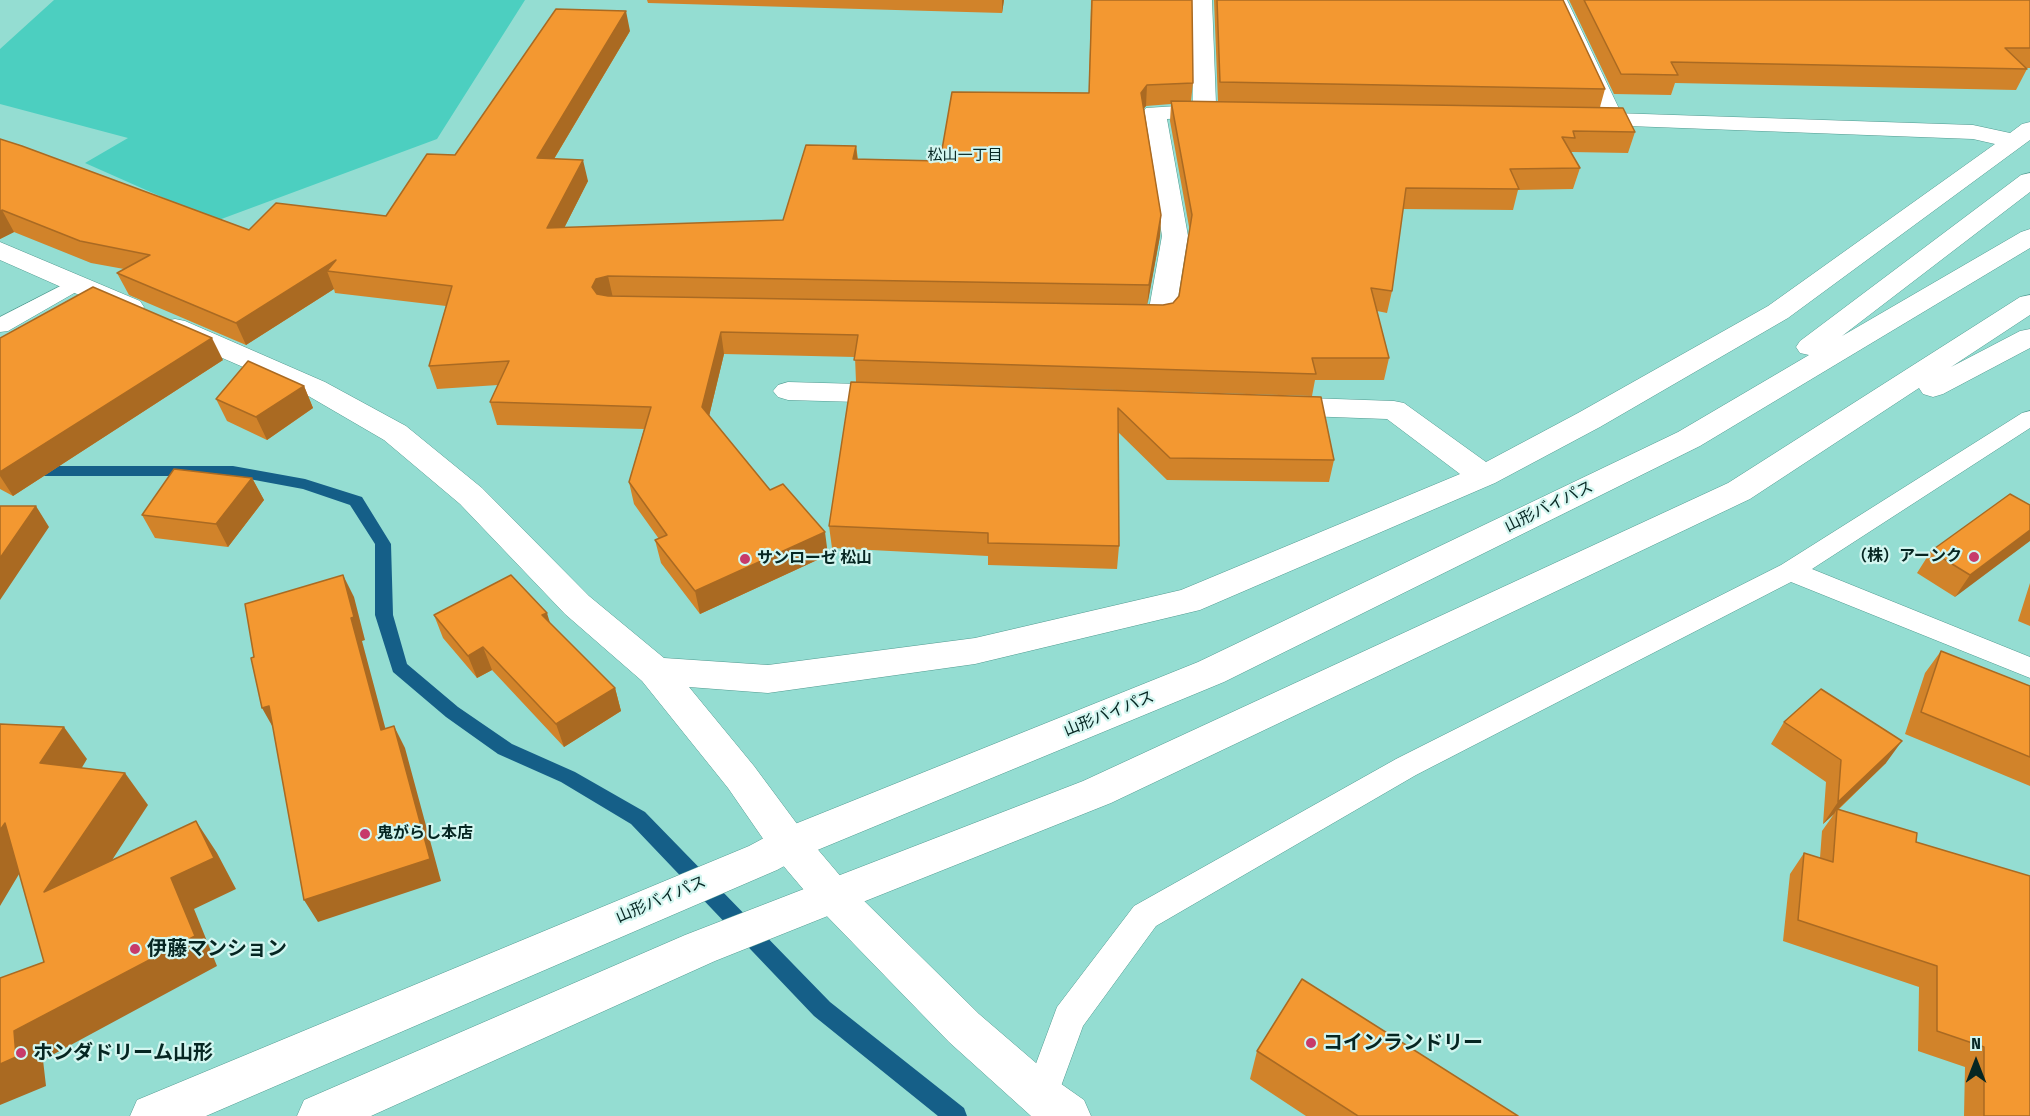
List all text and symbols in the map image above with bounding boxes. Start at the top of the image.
district label: 松山一丁目 [928,147,1002,165]
street label: 山形バイパス [1502,477,1596,537]
place label: （株）アーンク [1851,547,1962,567]
place label: サンローゼ 松山 [757,549,872,569]
marker: （株）アーンク [1967,550,1981,564]
marker: サンローゼ 松山 [738,552,752,566]
street label: 山形バイパス [1061,687,1157,741]
place label: 鬼がらし本店 [377,824,473,844]
marker: 鬼がらし本店 [358,827,372,841]
street label: 山形バイパス [613,872,709,928]
place label: 伊藤マンション [147,937,287,961]
marker: 伊藤マンション [128,942,142,956]
place label: コインランドリー [1323,1031,1483,1055]
north arrow [1946,1032,2006,1092]
text: N [1971,1034,1981,1053]
marker: コインランドリー [1304,1036,1318,1050]
place label: ホンダドリーム山形 [33,1041,213,1065]
marker: ホンダドリーム山形 [14,1046,28,1060]

